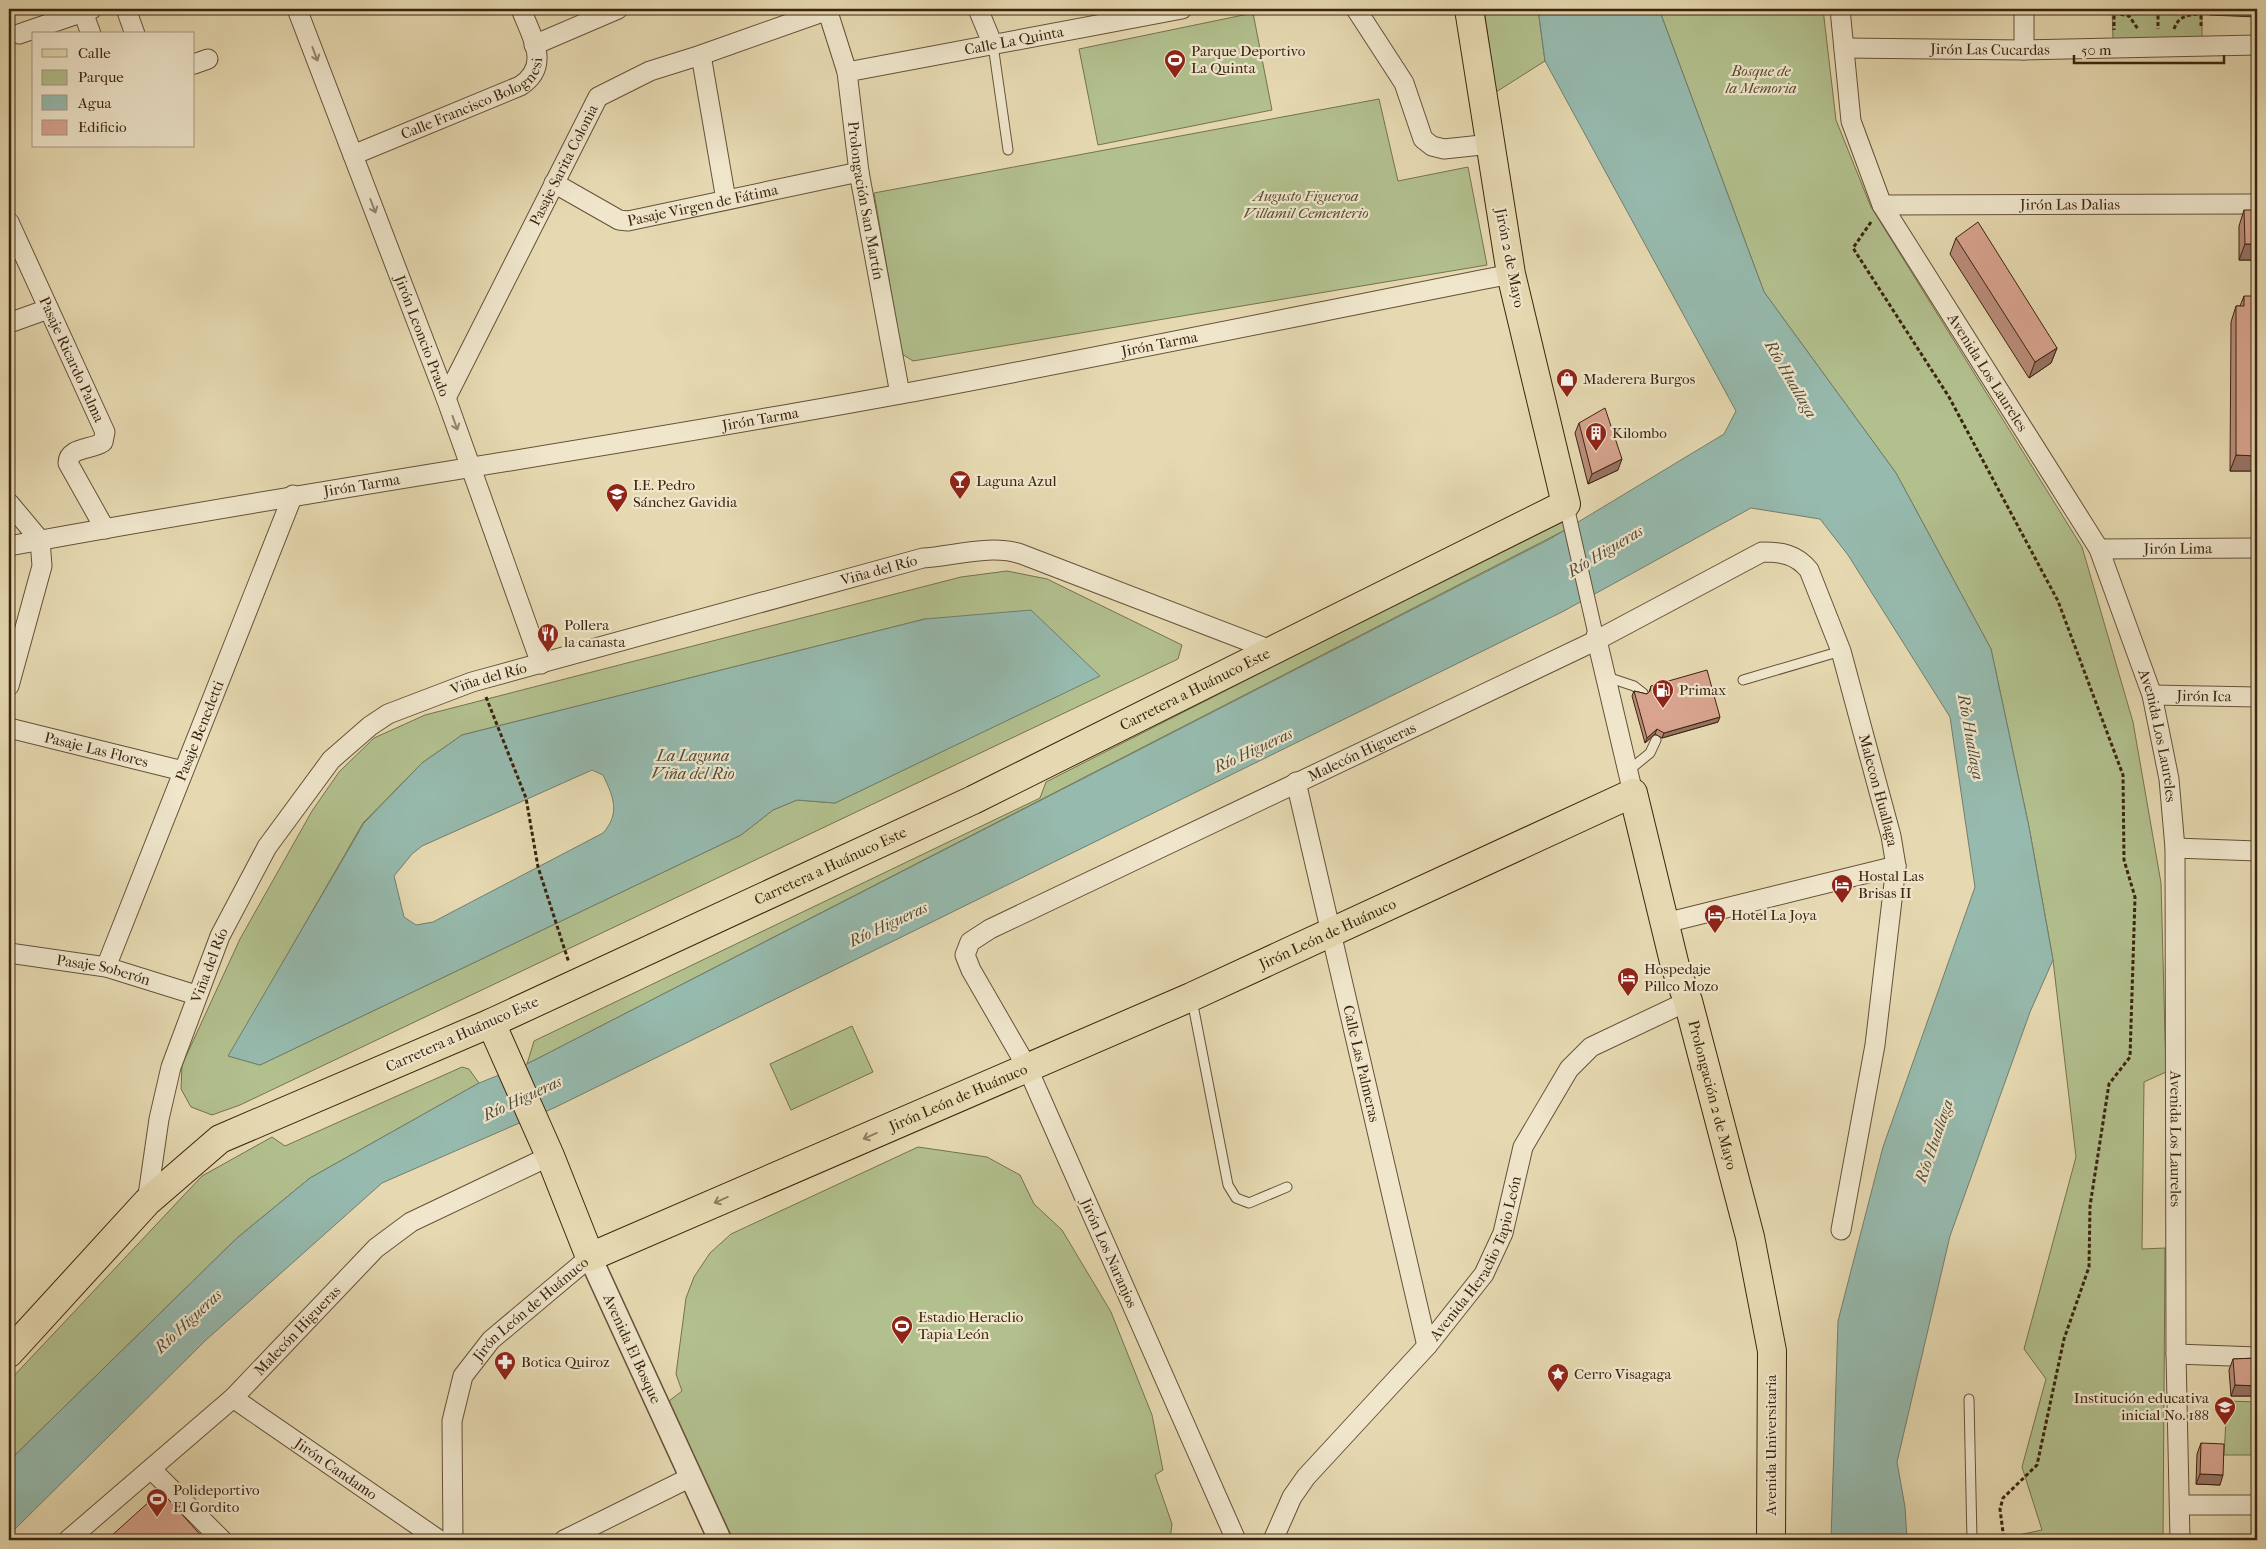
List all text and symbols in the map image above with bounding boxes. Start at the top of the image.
street label: Calle La Quinta [963,22,1066,59]
legend [32,32,195,148]
scale bar [2074,32,2224,64]
street label: Jirón Las Cucardas [1929,40,2050,59]
text: 50 m [2081,41,2112,59]
place label: Parque Deportivo La Quinta [1191,42,1306,77]
text: Calle [78,44,111,62]
one-way arrow [311,46,320,61]
sports icon: Parque Deportivo La Quinta [1163,48,1187,79]
street label: Calle Francisco Bolognesi [398,57,546,143]
park label: Bosque de la Memoria [1724,62,1797,97]
text: Parque [78,68,124,86]
text: Agua [77,94,112,112]
street label: Pasaje Sarita Colonia [526,101,602,228]
text: Edificio [78,118,127,136]
street label: Prolongación San Martín [844,120,888,282]
street label: Pasaje Virgen de Fátima [625,180,781,230]
park label: Augusto Figueroa Villamil Cementerio [1243,187,1369,222]
street label: Jirón Las Dalias [2019,195,2120,214]
one-way arrow [368,198,378,213]
street label: Jirón 2 de Mayo [1491,206,1529,310]
street label: Jirón Leoncio Prado [390,272,454,399]
street label: Pasaje Ricardo Palma [35,294,109,426]
street label: Avenida Los Laureles [1943,309,2032,435]
street label: Jirón Tarma [1119,328,1200,361]
water label: Río Huallaga [1761,336,1821,421]
shop icon: Maderera Burgos [1555,367,1579,398]
place label: Maderera Burgos [1583,370,1696,388]
street label: Jirón Tarma [720,403,801,435]
one-way arrow [451,415,460,431]
building icon: Kilombo [1584,421,1608,452]
place label: Kilombo [1612,424,1667,442]
bar icon: Laguna Azul [948,469,972,500]
street label: Jirón Tarma [321,470,402,500]
place label: Laguna Azul [976,472,1057,490]
place label: I.E. Pedro Sánchez Gavidia [633,476,738,511]
school or university icon: I.E. Pedro Sánchez Gavidia [605,482,629,513]
water label: Río Higueras [1563,520,1647,582]
street label: Jirón Lima [2143,539,2213,558]
street label: Viña del Río [838,551,920,590]
place label: Pollera la canasta [563,616,626,651]
restaurant icon: Pollera la canasta [536,622,560,653]
street label: Carretera a Huánuco Este [1117,644,1274,734]
street label: Viña del Río [447,658,529,699]
street label: Avenida Los Laureles [2134,665,2180,803]
street label: Pasaje Benedetti [172,677,228,784]
fuel station icon: Primax [1651,678,1675,709]
place label: Primax [1679,681,1726,699]
street label: Jirón Ica [2175,686,2233,706]
water label: Río Huallaga [1954,692,1988,781]
street label: Malecón Higueras [1305,718,1419,785]
water label: Río Higueras [1210,723,1296,777]
street label: Pasaje Las Flores [42,728,151,771]
street label: Malecon Huallaga [1855,732,1902,849]
water label: La Laguna Viña del Rio [652,746,735,783]
street label: Carretera a Huánuco Este [751,823,910,909]
place label: Hostal Las Brisas II [1858,867,1925,902]
hotel icon: Hostal Las Brisas II [1830,873,1854,904]
street label: Jirón León de Huánuco [1255,895,1399,974]
water label: Río Higueras [845,897,931,951]
hotel icon: Hotel La Joya [1703,903,1727,934]
place label: Hotel La Joya [1731,906,1818,924]
street label: Viña del Río [187,924,232,1006]
street label: Pasaje Soberón [55,951,153,989]
place label: Hospedaje Pillco Mozo [1644,960,1719,995]
hotel icon: Hospedaje Pillco Mozo [1616,966,1640,997]
street label: Carretera a Huánuco Este [383,992,542,1076]
street label: Calle Las Palmeras [1339,1003,1384,1124]
street label: Prolongación 2 de Mayo [1684,1018,1741,1172]
street label: Jirón León de Huánuco [885,1060,1030,1136]
street label: Avenida Los Laureles [2166,1070,2185,1207]
water label: Río Higueras [479,1071,565,1125]
water label: Río Huallaga [1911,1097,1957,1186]
one-way arrow [863,1131,878,1141]
street label: Avenida Heraclio Tapio León [1425,1174,1525,1345]
street label: Jirón Los Naranjos [1076,1195,1141,1311]
one-way arrow [714,1196,729,1206]
street label: Jirón León de Huánuco [468,1253,592,1366]
street label: Malecón Higueras [250,1281,345,1379]
water label: Río Higueras [150,1284,226,1358]
street label: Avenida El Bosque [599,1290,665,1407]
place label: Estadio Heraclio Tapia León [918,1308,1024,1343]
sports icon: Estadio Heraclio Tapia León [890,1314,914,1345]
pharmacy icon: Botica Quiroz [493,1350,517,1381]
place label: Botica Quiroz [521,1353,610,1371]
place icon: Cerro Visagaga [1546,1362,1570,1393]
place label: Cerro Visagaga [1574,1365,1673,1383]
street label: Avenida Universitaria [1762,1374,1780,1516]
place label: Institución educativa inicial No. 188 [2074,1389,2210,1424]
school or university icon: Institución educativa inicial No. 188 [2213,1395,2237,1426]
street label: Jirón Candamo [290,1434,381,1504]
place label: Polideportivo El Gordito [173,1481,260,1516]
sports icon: Polideportivo El Gordito [145,1487,169,1518]

